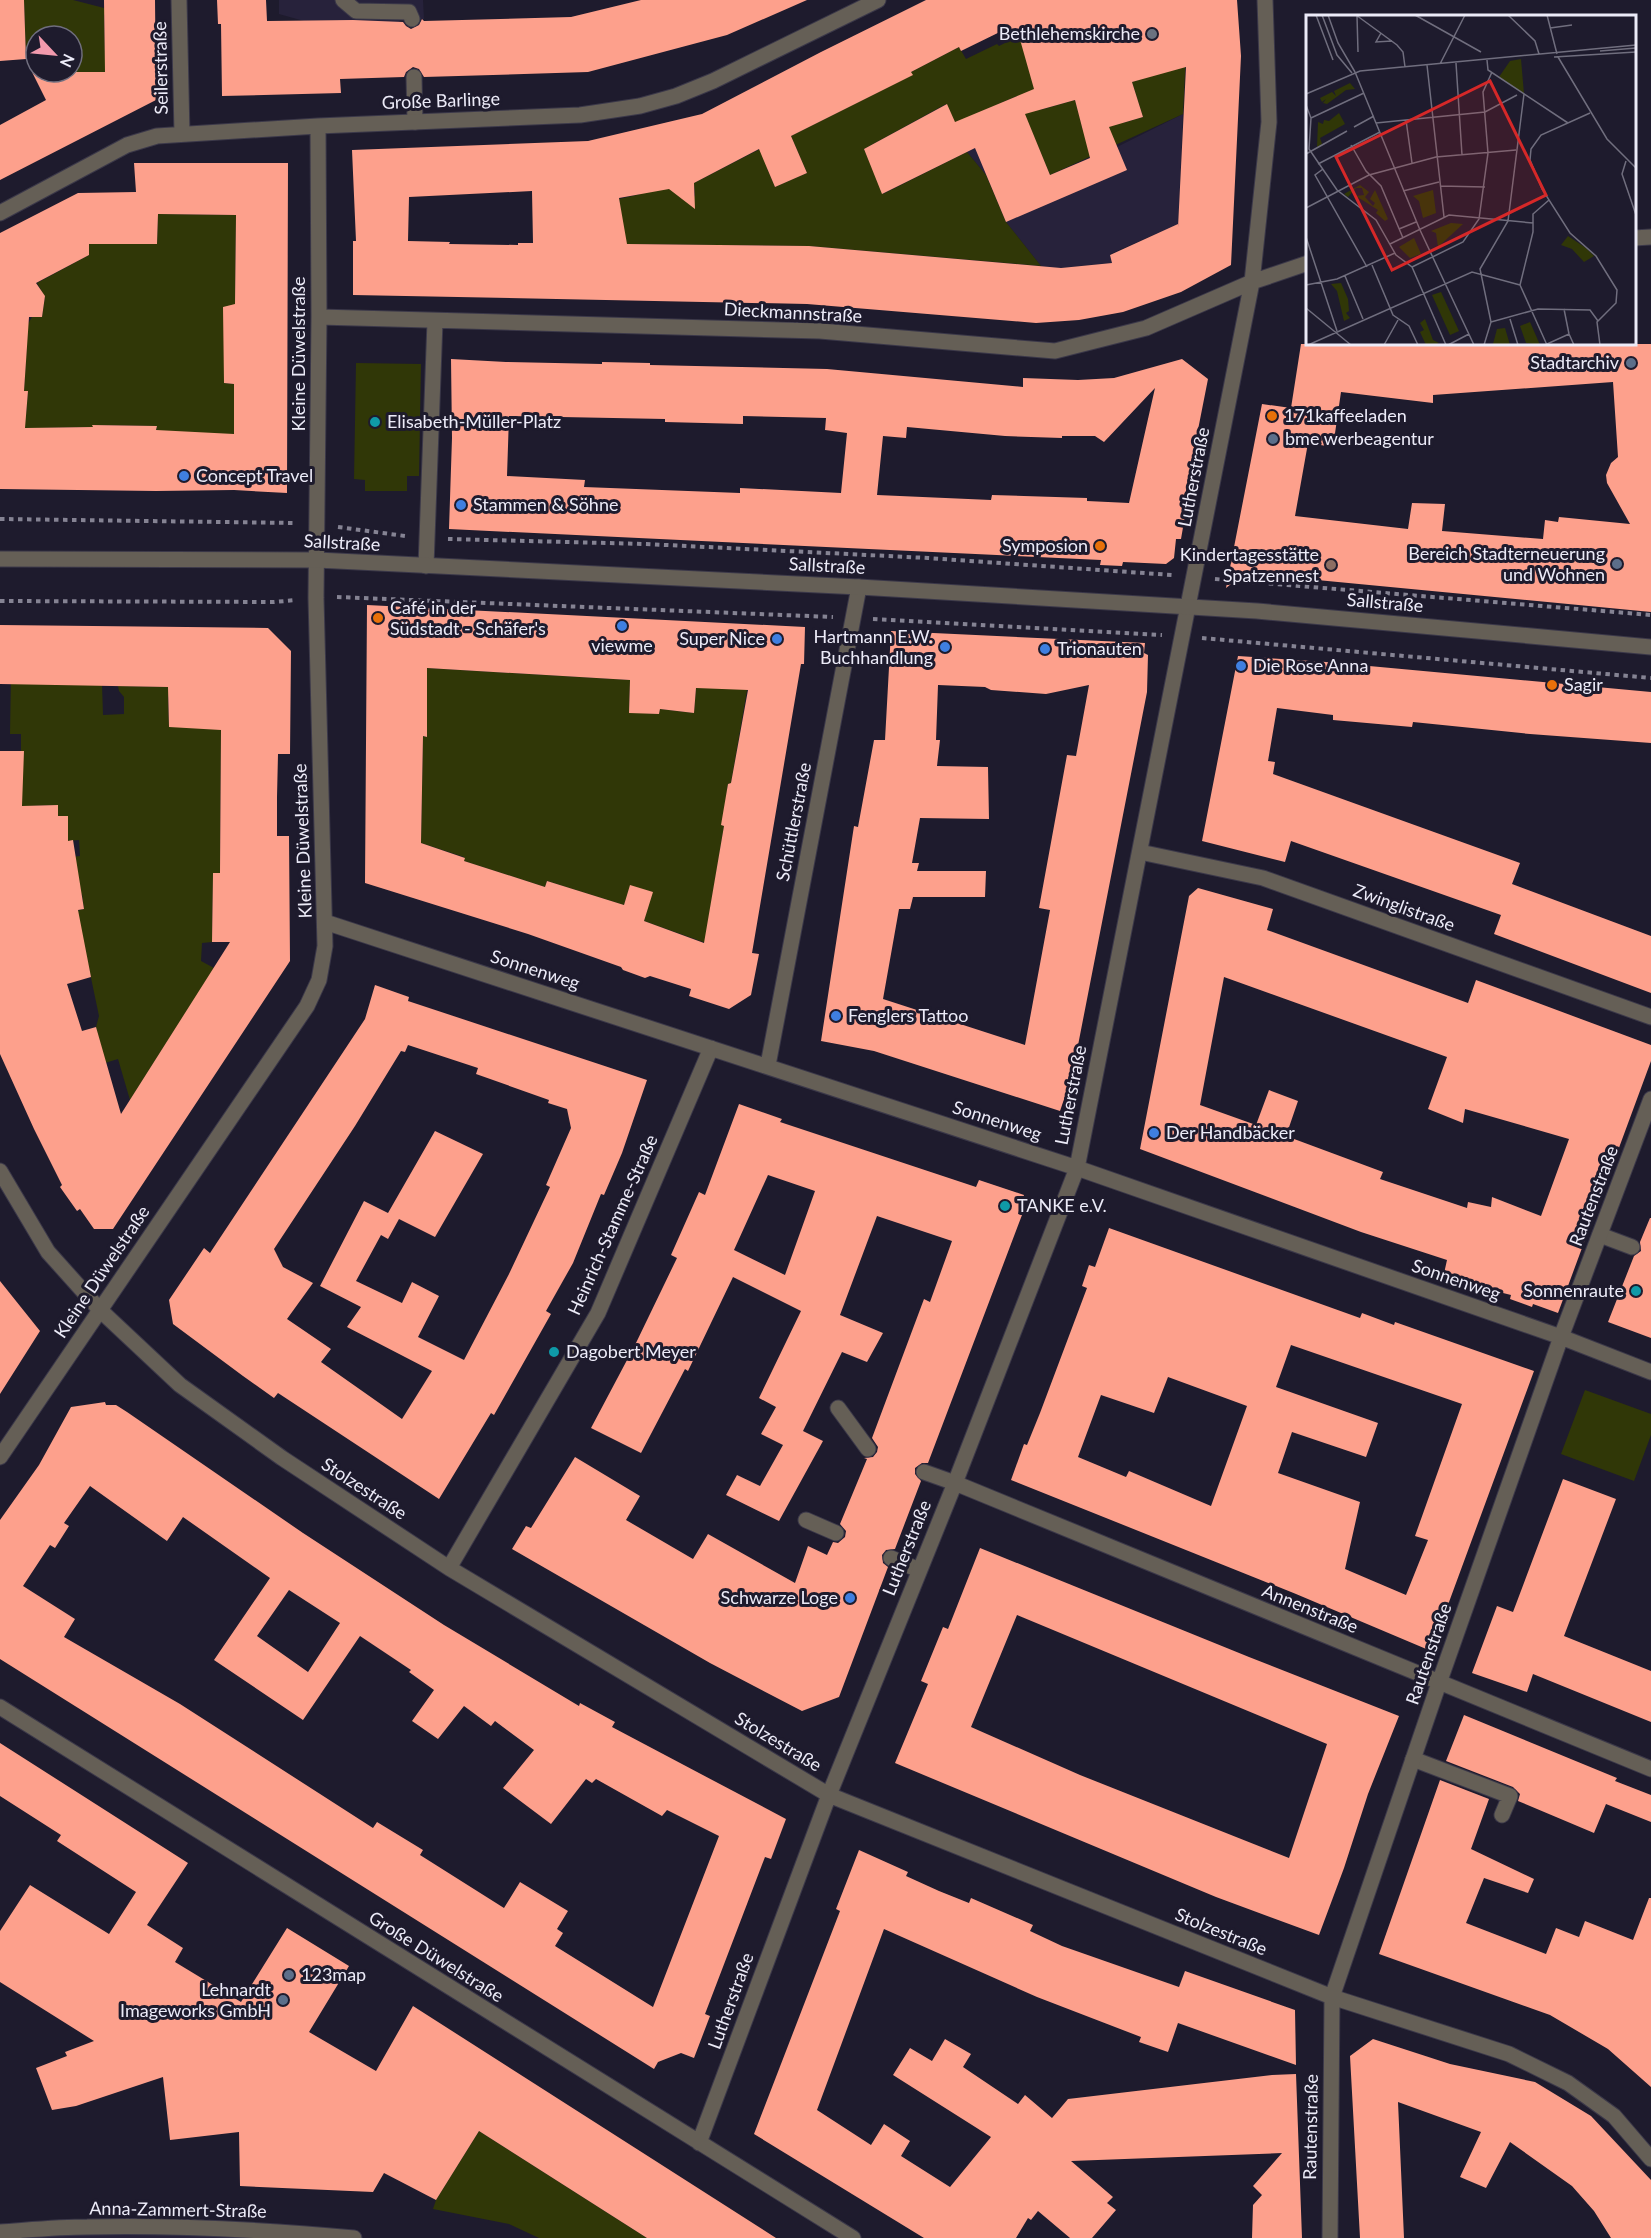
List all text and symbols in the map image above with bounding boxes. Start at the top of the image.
inset map [1306,15,1636,345]
street label: Seilerstraße [148,21,172,115]
place label: Bethlehemskirche [999,22,1140,44]
north arrow [24,24,84,84]
marker: Bethlehemskirche [1145,27,1159,41]
text: N [57,51,79,70]
street label: Große Barlinge [381,87,500,113]
street label: Kleine Düwelstraße [287,276,309,432]
street label: Dieckmannstraße [723,297,863,327]
place label: Stadtarchiv [1530,351,1620,373]
marker: Stadtarchiv [1624,356,1638,370]
place label: 171kaffeeladen [1284,404,1407,426]
marker: 171kaffeeladen [1265,409,1279,423]
place label: Elisabeth-Müller-Platz [387,410,561,432]
marker: Elisabeth-Müller-Platz [368,415,382,429]
street label: Lutherstraße [1173,425,1213,528]
place label: bme werbeagentur [1285,427,1434,449]
marker: bme werbeagentur [1266,432,1280,446]
place label: Concept Travel [196,464,313,486]
marker: Concept Travel [177,469,191,483]
place label: Stammen & Söhne [473,493,618,515]
marker: Stammen & Söhne [454,498,468,512]
street label: Sallstraße [303,529,381,555]
place label: Symposion [1002,534,1088,556]
marker: Symposion [1093,539,1107,553]
place label: Bereich Stadterneuerung und Wohnen [1408,542,1605,585]
place label: Kindertagesstätte Spatzennest [1180,543,1320,586]
street label: Sallstraße [788,552,866,578]
marker: Bereich Stadterneuerung und Wohnen [1610,557,1624,571]
marker: Kindertagesstätte Spatzennest [1324,558,1338,572]
street label: Sallstraße [1346,588,1424,616]
place label: Café in der Südstadt - Schäfer's [390,596,546,639]
marker: Café in der Südstadt - Schäfer's [371,611,385,625]
marker: viewme [615,619,629,633]
place label: Hartmann E.W. Buchhandlung [814,625,933,668]
place label: Super Nice [679,627,765,649]
marker: Super Nice [770,632,784,646]
place label: viewme [591,634,653,656]
place label: Trionauten [1057,637,1142,659]
marker: Hartmann E.W. Buchhandlung [938,640,952,654]
marker: Trionauten [1038,642,1052,656]
place label: Die Rose Anna [1253,654,1368,676]
marker: Die Rose Anna [1234,659,1248,673]
place label: Sagir [1564,673,1603,695]
marker: Sagir [1545,678,1559,692]
street label: Schüttlerstraße [771,761,815,883]
street label: Kleine Düwelstraße [288,763,316,919]
street label: Zwinglistraße [1351,879,1458,936]
street label: Sonnenweg [488,944,583,994]
place label: Fenglers Tattoo [848,1004,968,1026]
marker: Fenglers Tattoo [829,1009,843,1023]
street label: Lutherstraße [1050,1043,1090,1146]
street label: Sonnenweg [950,1095,1045,1145]
place label: Der Handbäcker [1166,1121,1295,1143]
marker: Der Handbäcker [1147,1126,1161,1140]
street label: Heinrich-Stamme-Straße [562,1131,662,1318]
street label: Rautenstraße [1564,1142,1622,1249]
place label: TANKE e.V. [1017,1194,1107,1216]
marker: TANKE e.V. [998,1199,1012,1213]
street label: Kleine Düwelstraße [49,1201,154,1342]
street label: Sonnenweg [1409,1254,1504,1304]
place label: Sonnenraute [1523,1279,1624,1301]
marker: Sonnenraute [1629,1284,1643,1298]
place label: Dagobert Meyer [566,1340,696,1362]
marker: Dagobert Meyer [547,1345,561,1359]
street label: Stolzestraße [318,1452,411,1524]
street label: Lutherstraße [877,1497,935,1598]
street label: Annenstraße [1259,1579,1361,1637]
place label: Schwarze Loge [721,1586,838,1608]
marker: Schwarze Loge [843,1591,857,1605]
street label: Rautenstraße [1400,1600,1456,1707]
street label: Stolzestraße [731,1707,826,1776]
street label: Stolzestraße [1172,1903,1271,1959]
street label: Große Düwelstraße [365,1906,508,2007]
street label: Lutherstraße [702,1950,758,2052]
place label: 123map [301,1963,366,1985]
marker: 123map [282,1968,296,1982]
place label: Lehnardt Imageworks GmbH [120,1978,272,2021]
marker: Lehnardt Imageworks GmbH [276,1993,290,2007]
street label: Rautenstraße [1298,2074,1322,2180]
street label: Anna-Zammert-Straße [89,2196,267,2222]

